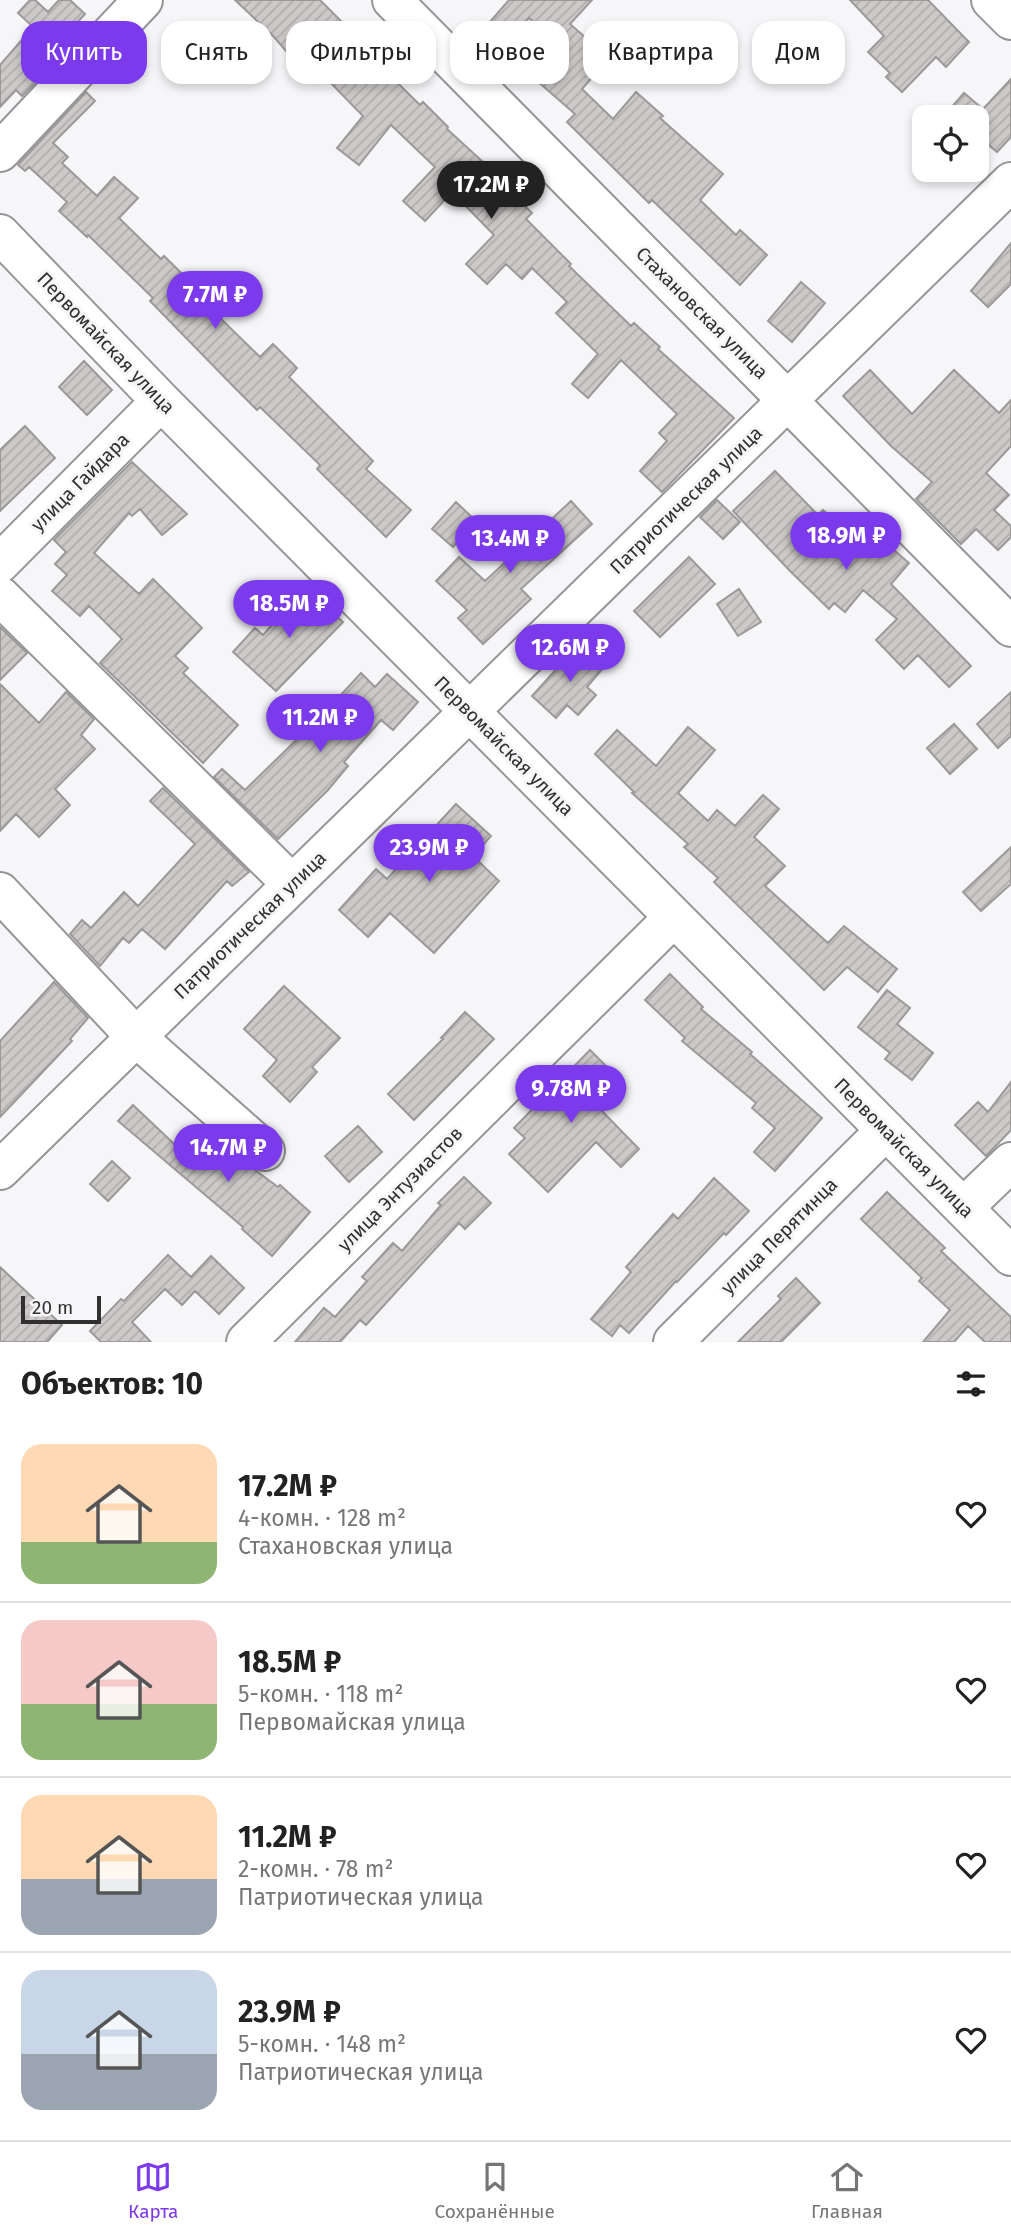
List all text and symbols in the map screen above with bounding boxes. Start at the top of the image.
chip: Купить [21,21,147,84]
chip: Снять [161,21,272,84]
chip: Фильтры [286,21,436,84]
chip: Новое [450,21,569,84]
chip: Квартира [583,21,738,84]
chip: Дом [752,21,845,84]
map controls [912,105,989,182]
button: locate [912,105,989,182]
pin: 17.2M ₽ [426,162,556,221]
text: 17.2M ₽ [453,170,529,198]
street label: Стахановская улица [631,242,773,384]
street label: Первомайская улица [32,267,180,419]
pin: 7.7M ₽ [158,272,272,331]
text: 7.7M ₽ [183,280,247,308]
street label: Патриотическая улица [605,421,767,579]
street label: улица Гайдара [26,428,134,536]
pin: 18.9M ₽ [781,512,911,572]
pin: 13.4M ₽ [445,516,575,575]
text: 18.9M ₽ [806,521,886,549]
text: 13.4M ₽ [471,524,549,552]
pin: 18.5M ₽ [224,580,354,640]
text: 18.5M ₽ [249,589,329,617]
pin: 12.6M ₽ [505,624,635,684]
text: 12.6M ₽ [531,633,609,661]
street label: Первомайская улица [429,671,579,821]
pin: 11.2M ₽ [255,694,385,754]
text: 11.2M ₽ [282,703,358,731]
pin: 23.9M ₽ [364,824,494,884]
text: 23.9M ₽ [390,833,468,861]
street label: Патриотическая улица [169,846,331,1004]
pin: 9.78M ₽ [506,1066,636,1125]
street label: Первомайская улица [829,1073,979,1223]
text: 9.78M ₽ [531,1074,611,1102]
street label: улица Энтузиастов [333,1122,467,1256]
pin: 14.7M ₽ [163,1124,293,1184]
text: 14.7M ₽ [189,1133,267,1161]
street label: улица Перятинца [716,1173,842,1299]
scale bar [21,1293,102,1325]
text: 20 m [32,1296,73,1319]
icon: filters [952,1365,990,1403]
text: Объектов: 10 [21,1366,203,1402]
text: 17.2M ₽ [238,1468,337,1504]
icon: home [77,1472,161,1556]
icon: heart [952,1495,990,1533]
text: 4-комн. · 128 m² [238,1504,406,1532]
text: Стахановская улица [238,1532,453,1560]
text: 18.5M ₽ [238,1644,341,1680]
icon: home [77,1648,161,1732]
icon: heart [952,1671,990,1709]
text: 5-комн. · 118 m² [238,1680,403,1708]
text: Первомайская улица [238,1708,466,1736]
text: 11.2M ₽ [238,1819,337,1855]
icon: home [77,1823,161,1907]
icon: heart [952,1846,990,1884]
text: 2-комн. · 78 m² [238,1855,393,1883]
text: Патриотическая улица [238,1883,484,1911]
text: 23.9M ₽ [238,1994,341,2030]
icon: home [77,1998,161,2082]
icon: heart [952,2021,990,2059]
text: 5-комн. · 148 m² [238,2030,406,2058]
text: Патриотическая улица [238,2058,484,2086]
tab: Карта [128,2158,178,2223]
tab: Сохранённые [435,2158,555,2223]
tab: Главная [811,2158,883,2223]

